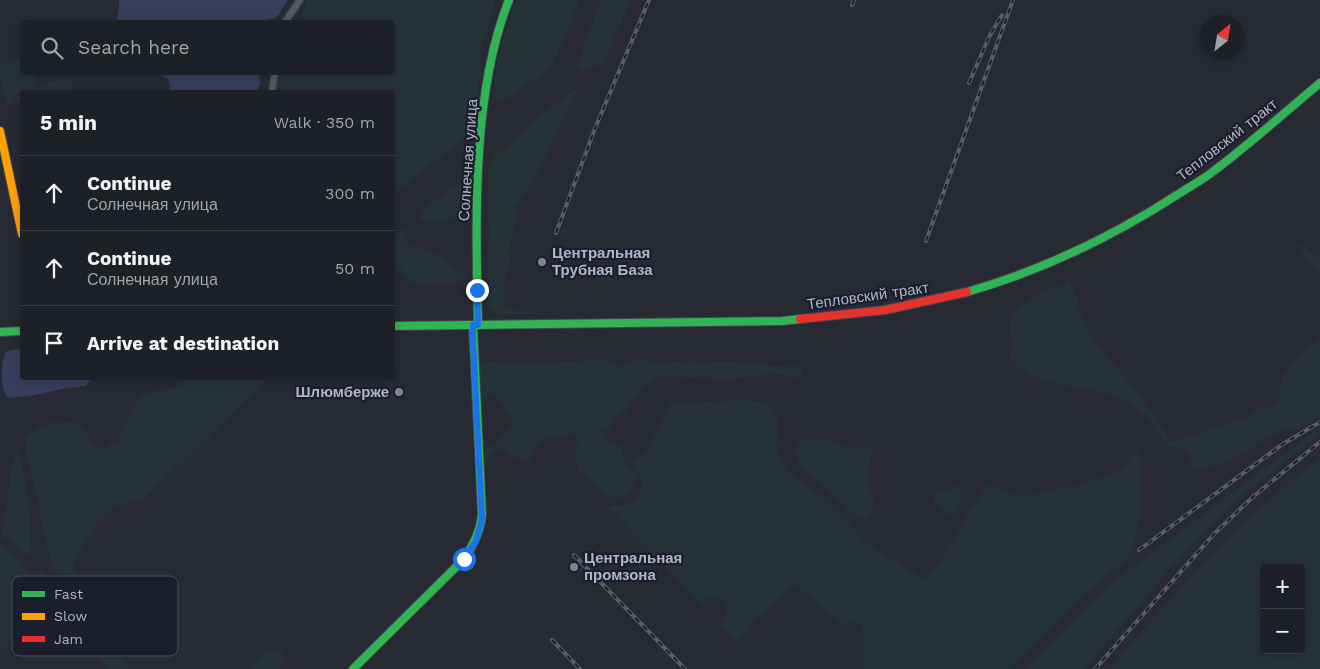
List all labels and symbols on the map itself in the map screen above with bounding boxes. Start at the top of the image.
north arrow [1200,15,1245,60]
street label: Тепловский тракт [1173,95,1281,185]
street label: Солнечная улица [455,98,481,222]
place label: Центральная Трубная База [552,244,653,279]
marker: Центральная Трубная База [536,256,548,268]
route end [466,279,489,302]
street label: Тепловский тракт [806,279,930,313]
place label: Шлюмберже [296,383,389,401]
marker: Шлюмберже [393,386,405,398]
route start [453,548,476,571]
place label: Центральная промзона [584,549,682,584]
marker: Центральная промзона [568,561,580,573]
legend [12,576,178,656]
text: Fast [54,586,83,602]
text: Slow [54,608,87,624]
text: Jam [54,631,83,647]

